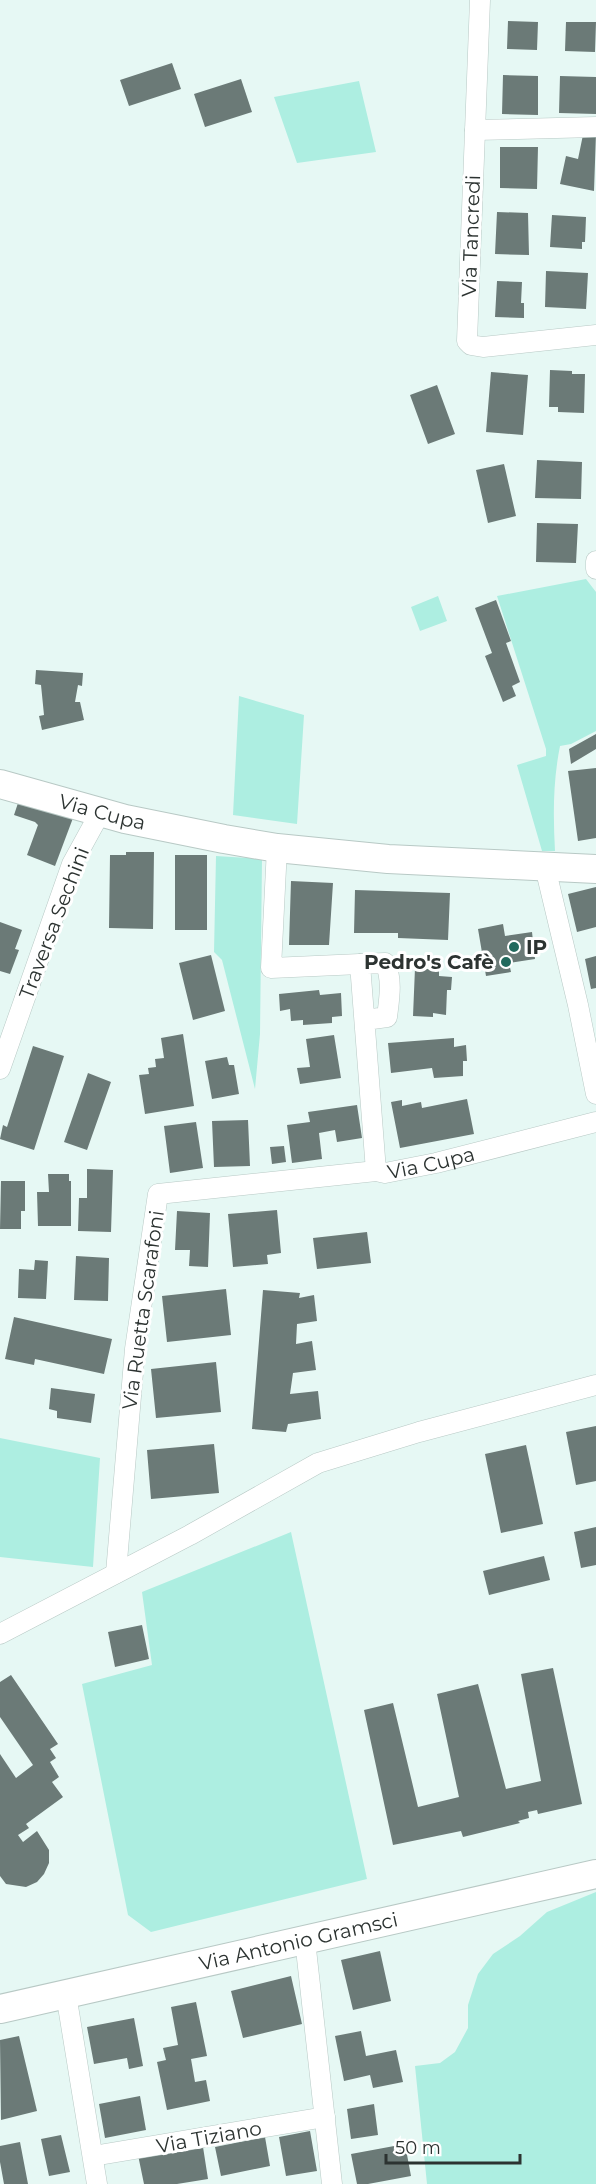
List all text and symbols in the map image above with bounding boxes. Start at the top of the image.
street label: Via Tancredi [457,174,485,298]
street label: Via Cupa [56,789,147,835]
street label: Traversa Sechini [14,844,94,1002]
place label: IP [526,935,547,959]
marker: IP [507,940,521,954]
place label: Pedro's Cafè [364,950,494,974]
marker: Pedro's Cafè [499,955,513,969]
street label: Via Cupa [385,1142,477,1184]
street label: Via Ruetta Scarafoni [117,1209,169,1411]
street label: Via Antonio Gramsci [197,1907,400,1976]
street label: Via Tiziano [155,2116,263,2158]
scale bar [386,2127,520,2165]
text: 50 m [395,2137,441,2159]

